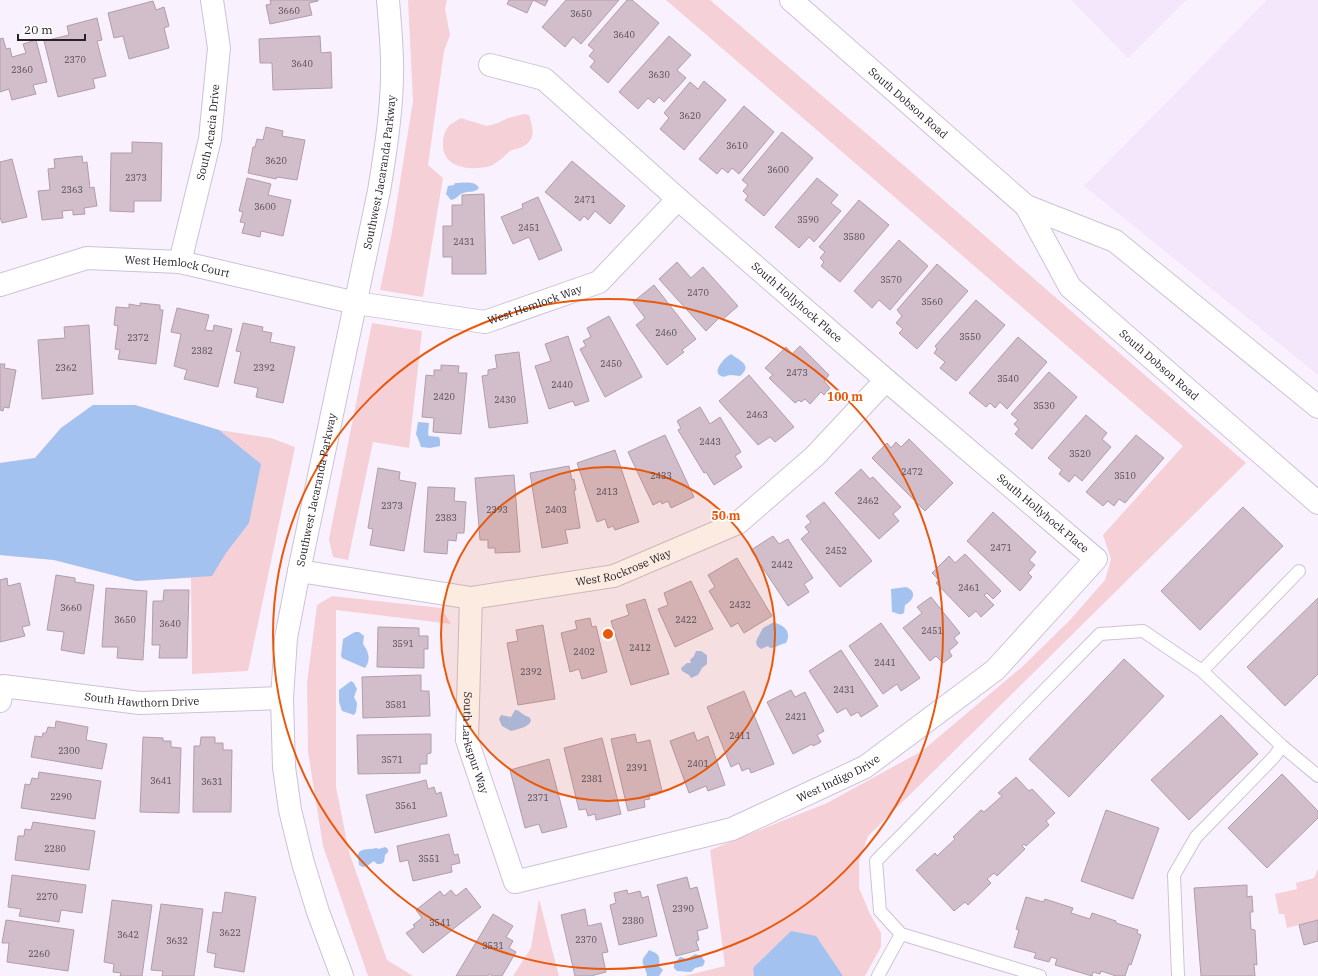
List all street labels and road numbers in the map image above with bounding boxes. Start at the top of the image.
street label: South Dobson Road [866,64,951,142]
street label: South Acacia Drive [193,83,222,182]
street label: Southwest Jacaranda Parkway [360,94,398,251]
street label: West Hemlock Court [125,253,231,280]
street label: South Hollyhock Place [749,259,845,345]
street label: West Hemlock Way [486,282,584,328]
street label: South Dobson Road [1117,326,1202,403]
street label: Southwest Jacaranda Parkway [293,412,339,568]
street label: South Hollyhock Place [994,470,1092,556]
street label: West Rockrose Way [574,545,673,589]
street label: South Hawthorn Drive [84,689,200,710]
street label: South Larkspur Way [460,691,492,796]
street label: West Indigo Drive [794,751,883,805]

